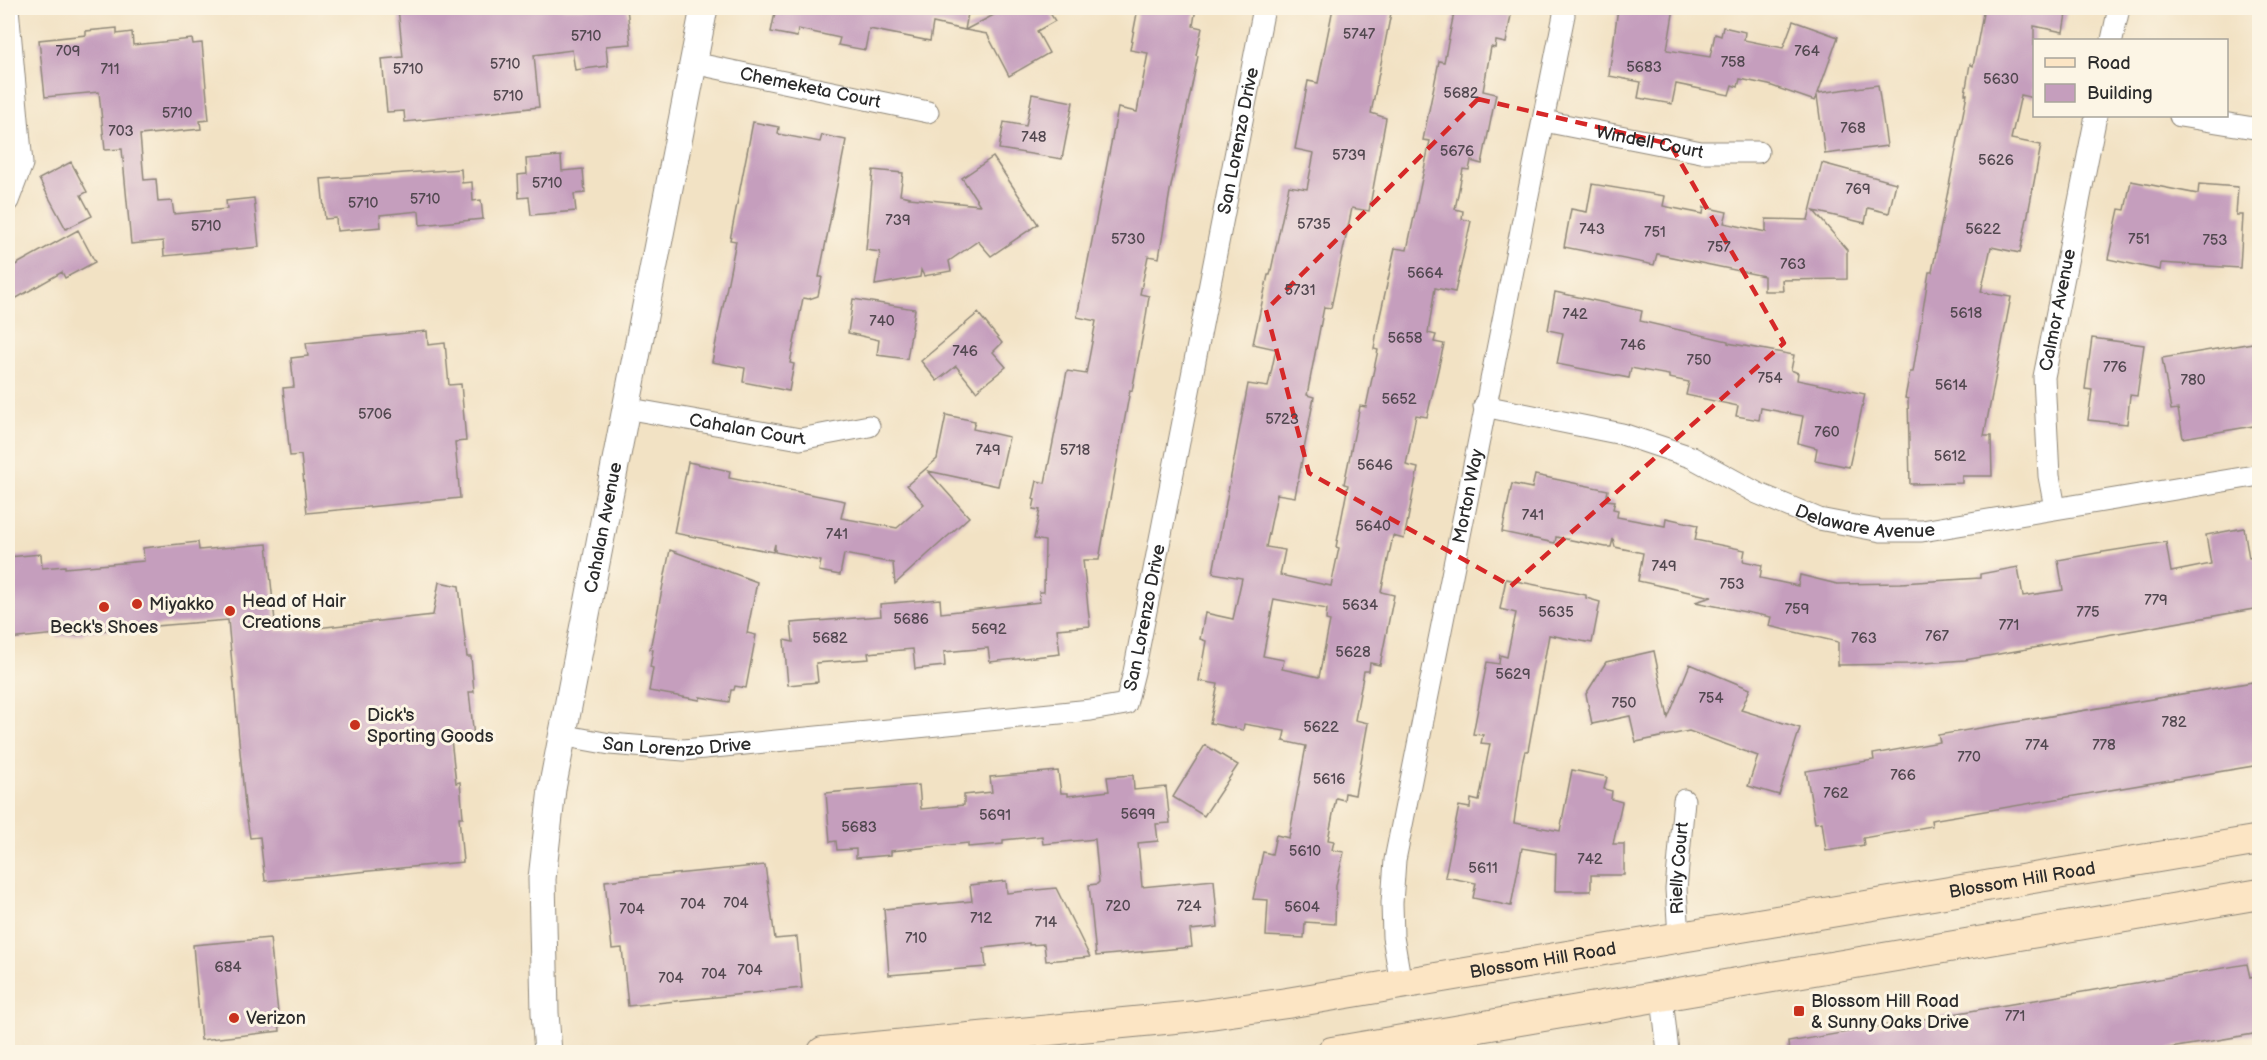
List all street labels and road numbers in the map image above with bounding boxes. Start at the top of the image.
street label: Chemeketa Court [738,63,883,113]
street label: San Lorenzo Drive [1213,65,1263,216]
street label: Windell Court [1594,121,1706,163]
street label: Calmor Avenue [2035,247,2080,373]
street label: Cahalan Court [687,409,807,449]
street label: Morton Way [1448,446,1488,545]
street label: Cahalan Avenue [580,460,626,595]
street label: Delaware Avenue [1792,500,1937,542]
street label: San Lorenzo Drive [1119,542,1169,693]
street label: San Lorenzo Drive [601,732,752,761]
street label: Rielly Court [1665,821,1693,915]
street label: Blossom Hill Road [1947,857,2097,902]
street label: Blossom Hill Road [1468,938,1618,983]

